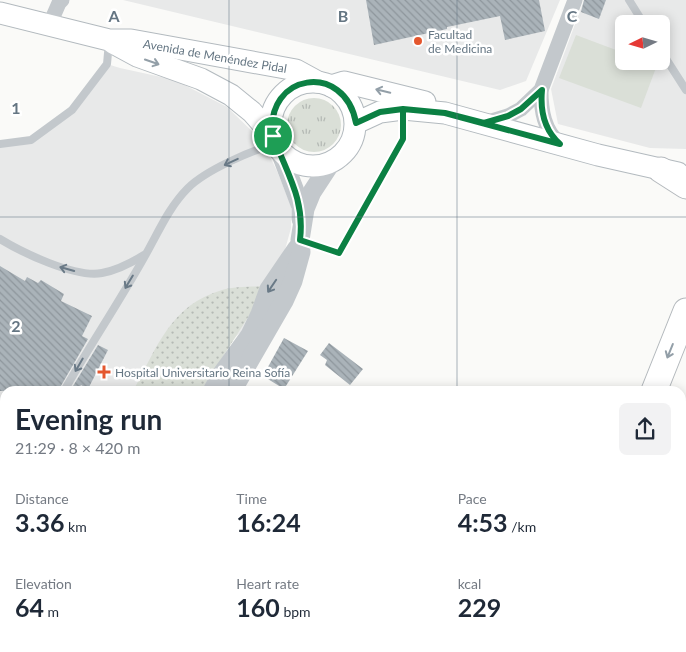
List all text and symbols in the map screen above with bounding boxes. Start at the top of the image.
text: A [107,6,120,25]
text: B [338,6,348,25]
text: C [567,6,578,25]
north arrow [615,15,670,70]
map controls [615,15,670,70]
place label: Facultad de Medicina [428,27,492,56]
marker: Facultad de Medicina [412,35,424,47]
street label: Avenida de Menéndez Pidal [142,36,288,76]
one-way arrow [144,58,160,67]
one-way arrow [376,86,392,95]
text: 1 [11,98,21,117]
pin [252,115,294,157]
icon: arrive [259,122,287,150]
one-way arrow [224,158,239,167]
one-way arrow [60,264,76,273]
one-way arrow [123,275,133,289]
one-way arrow [267,279,277,293]
text: 2 [11,316,21,335]
one-way arrow [664,343,674,358]
one-way arrow [73,357,83,372]
marker: Hospital Universitario Reina Sofía [97,365,111,379]
place label: Hospital Universitario Reina Sofía [115,365,290,380]
text: Evening run [15,402,162,436]
button: share [619,403,671,455]
text: 21:29 · 8 × 420 m [15,438,140,457]
text: Distance [15,490,69,507]
text: Time [236,490,267,507]
text: Pace [458,490,487,507]
text: 3.36 [15,507,64,537]
text: 16:24 [236,507,301,537]
text: 4:53 [458,507,508,537]
text: km [64,518,87,535]
text: /km [508,518,536,535]
text: Elevation [15,575,72,592]
text: Heart rate [236,575,299,592]
text: kcal [458,575,481,592]
text: 64 [15,592,44,622]
text: 160 [236,592,280,622]
text: 229 [458,592,501,622]
text: m [44,603,59,620]
text: bpm [280,603,311,620]

